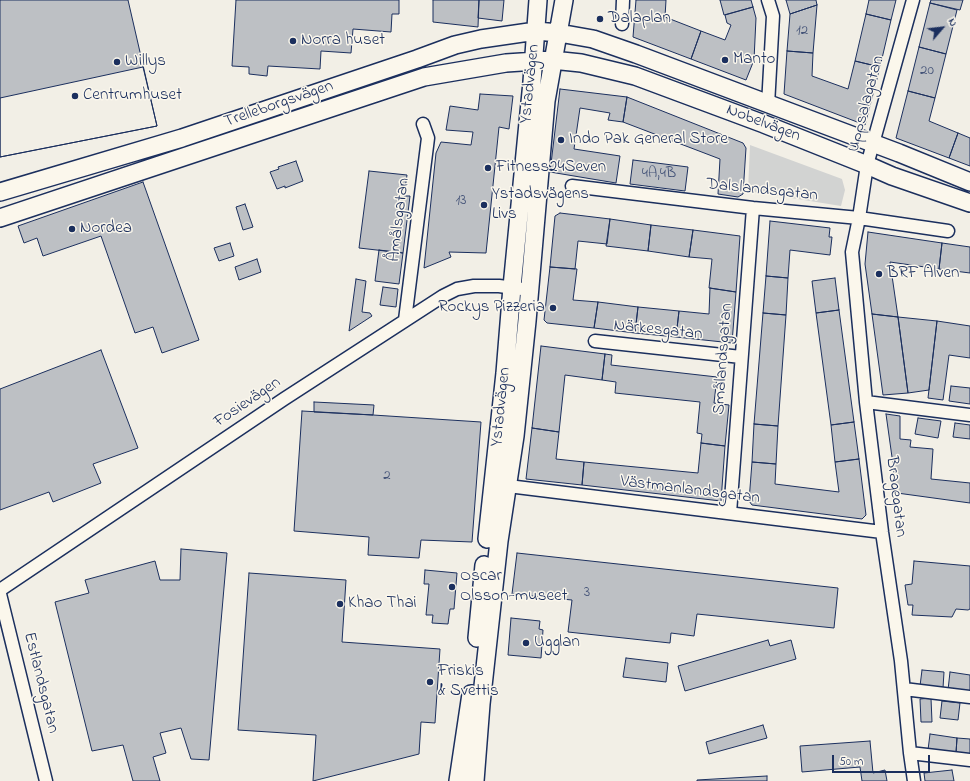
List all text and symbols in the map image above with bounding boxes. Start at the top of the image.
north arrow [922,8,962,48]
place label: Dalaplan [608,9,671,29]
marker: Dalaplan [595,14,605,24]
text: N [944,15,961,29]
house number: 12 [796,23,808,41]
place label: Norra huset [301,31,385,51]
marker: Norra huset [288,36,298,46]
street label: Ystadvägen [517,43,545,125]
place label: Manto [733,50,775,70]
place label: Willys [125,52,166,72]
street label: Uppsalagatan [844,53,890,155]
marker: Manto [720,55,730,65]
marker: Willys [112,57,122,67]
house number: 20 [920,63,934,81]
street label: Trelleborgsvägen [222,77,336,133]
place label: Centrumhuset [83,86,182,106]
marker: Centrumhuset [70,91,80,101]
street label: Nobelvägen [723,100,803,148]
place label: Indo Pak General Store [569,130,728,150]
marker: Indo Pak General Store [556,135,566,145]
place label: Fitness24Seven [496,158,606,178]
marker: Fitness24Seven [483,163,493,173]
house number: 4A,4B [642,166,676,184]
street label: Dalslandsgatan [705,175,819,207]
street label: Åmålsgatan [385,177,415,263]
place label: Ystadsvägens Livs [492,185,589,225]
house number: 13 [456,193,466,211]
marker: Ystadsvägens Livs [479,200,489,210]
place label: Nordea [80,219,132,239]
marker: Nordea [67,224,77,234]
place label: BRF Alven [887,264,960,284]
marker: BRF Alven [874,269,884,279]
place label: Rockys Pizzeria [438,298,545,318]
street label: Smålandsgatan [710,302,738,416]
marker: Rockys Pizzeria [548,303,558,313]
street label: Närkesgatan [613,316,703,346]
street label: Ystadvägen [488,366,516,448]
street label: Fosievägen [211,373,285,433]
street label: Bragegatan [880,455,910,539]
house number: 2 [383,468,391,486]
street label: Västmanlandsgatan [619,472,761,510]
place label: Oscar Olsson-museet [460,567,567,607]
marker: Oscar Olsson-museet [447,582,457,592]
house number: 3 [584,585,590,603]
place label: Khao Thai [348,594,417,614]
marker: Khao Thai [335,599,345,609]
street label: Estlandsgatan [18,630,62,736]
place label: Ugglan [534,633,580,653]
marker: Ugglan [521,638,531,648]
place label: Friskis & Svettis [438,662,499,702]
marker: Friskis & Svettis [425,677,435,687]
scale bar [834,747,932,773]
text: 50 m [839,753,863,771]

